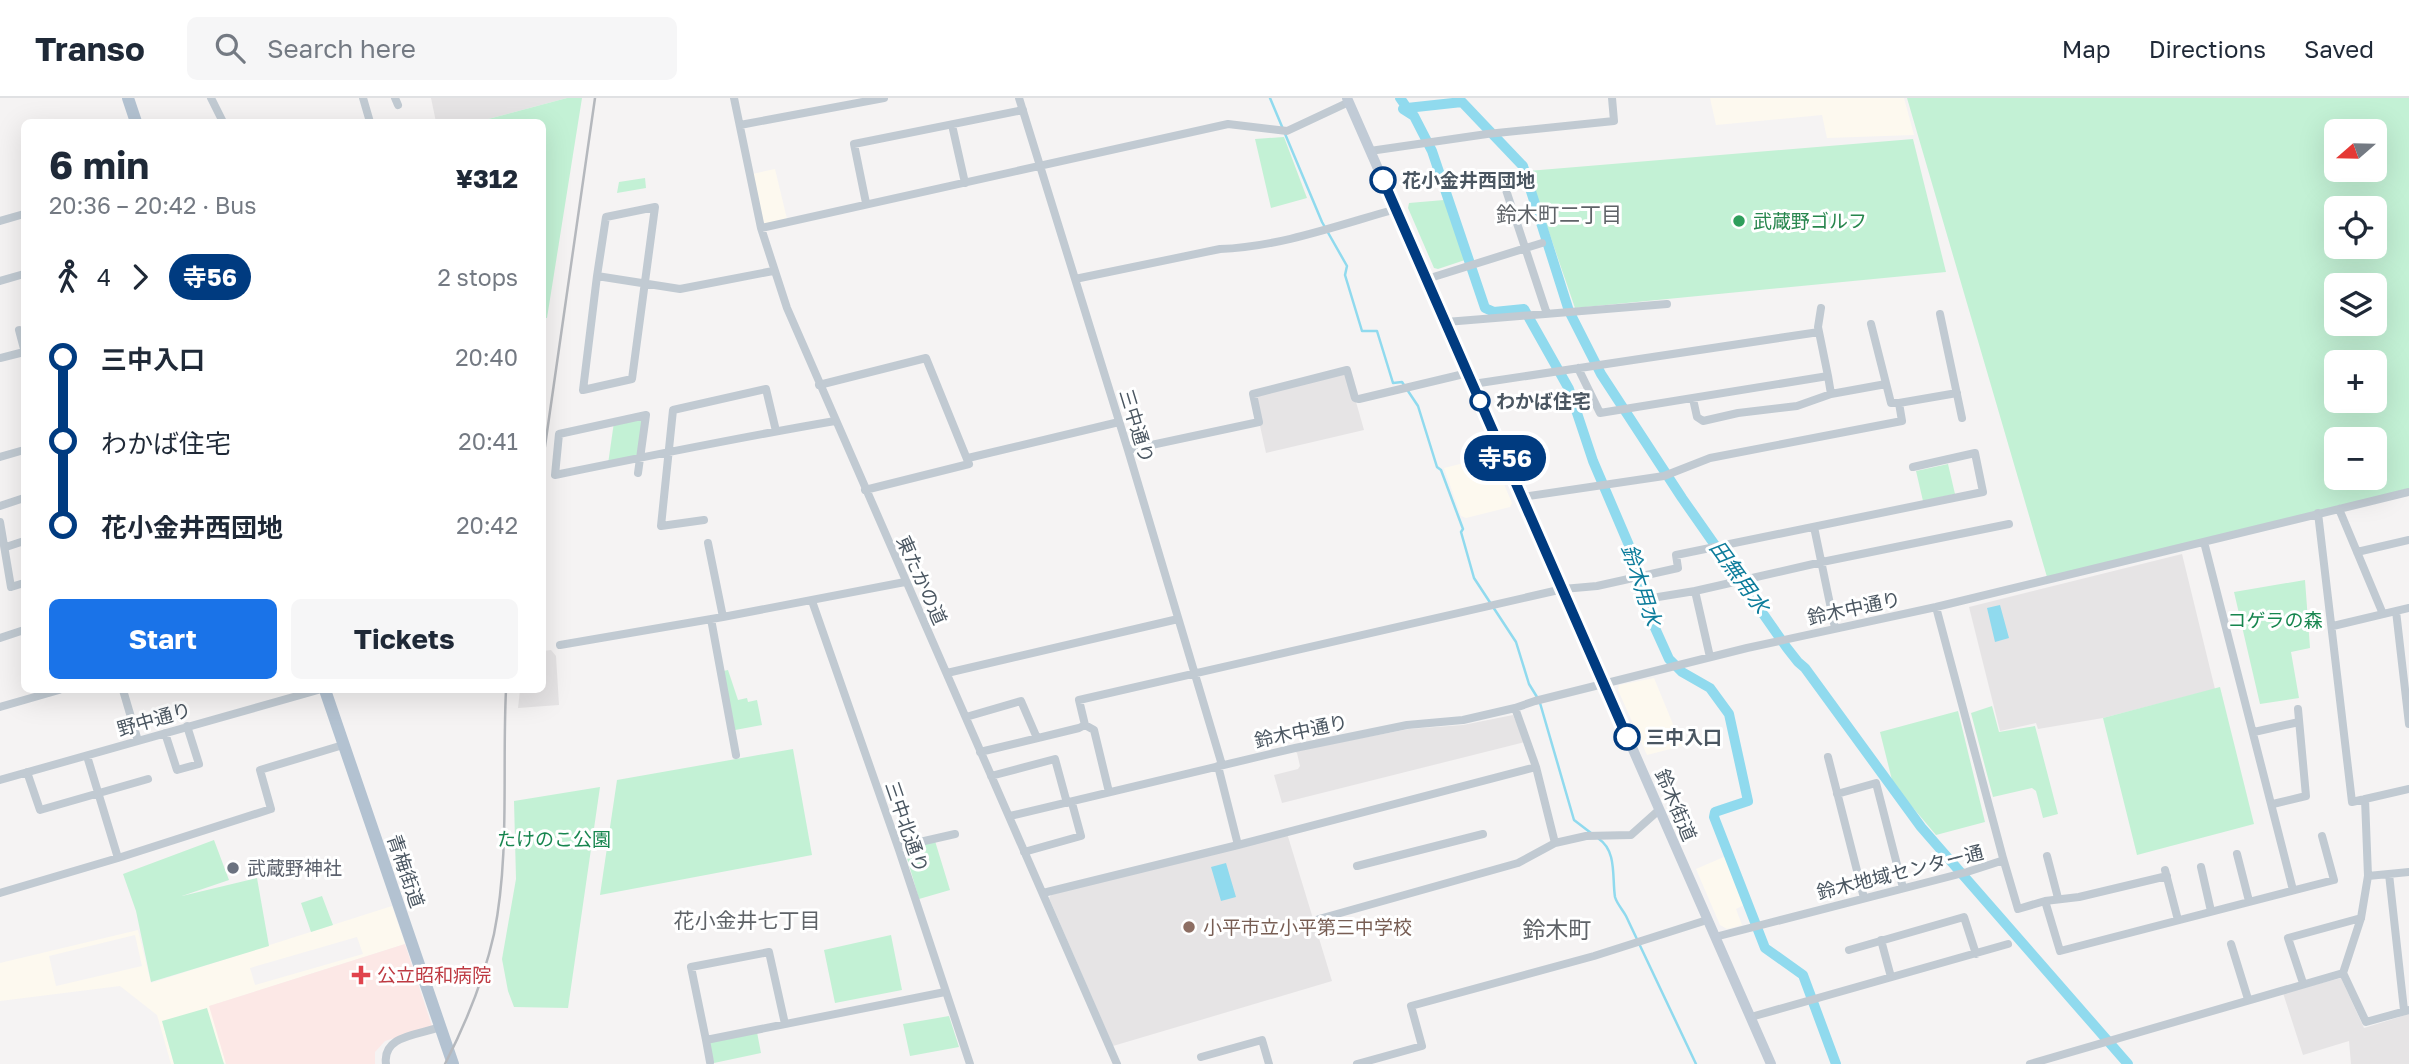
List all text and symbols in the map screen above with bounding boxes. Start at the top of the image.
search box [187,17,677,80]
text: Transo [35,29,145,68]
icon: search [211,29,249,67]
text: Search here [267,33,416,64]
text: Map [2062,34,2111,63]
text: Directions [2149,34,2266,63]
text: Saved [2304,34,2374,63]
north arrow [2324,119,2387,182]
map controls [2324,119,2387,490]
text: 6 min [49,142,149,187]
text: ¥312 [456,163,518,194]
marker: 花小金井西団地 [1370,167,1396,193]
place label: 花小金井西団地 [1402,168,1535,191]
text: 20:36 – 20:42 · Bus [49,191,256,219]
button: locate [2324,196,2387,259]
district label: 鈴木町二丁目 [1496,201,1622,227]
place label: 武蔵野ゴルフ [1753,209,1867,232]
marker: 武蔵野ゴルフ [1731,213,1747,229]
icon: walk [49,258,87,296]
icon: forward [121,258,159,296]
text: 寺56 [183,262,237,291]
text: 4 [97,263,111,291]
text: 2 stops [437,263,518,291]
button: layers [2324,273,2387,336]
text: 20:40 [455,343,518,371]
text: 三中入口 [101,344,205,375]
button: + [2324,350,2387,413]
street label: 三中通り [1115,386,1160,466]
place label: わかば住宅 [1496,389,1591,412]
marker: わかば住宅 [1470,391,1490,411]
text: 20:41 [458,427,518,455]
button: − [2324,427,2387,490]
text: わかば住宅 [101,428,231,459]
line badge: 寺56 [1465,435,1545,481]
text: 寺56 [1478,443,1532,472]
text: 20:42 [456,511,518,539]
text: 花小金井西団地 [101,512,283,543]
street label: 東たかの道 [893,532,952,628]
water label: 田無用水 [1705,535,1776,620]
water label: 鈴木用水 [1617,541,1668,631]
street label: 鈴木中通り [1805,586,1903,629]
button: Start [49,599,277,679]
button: Tickets [291,599,518,679]
park label: コゲラの森 [2227,608,2323,631]
street label: 野中通り [114,697,194,740]
street label: 鈴木中通り [1252,709,1350,752]
marker: 三中入口 [1614,724,1640,750]
place label: 三中入口 [1646,725,1722,748]
street label: 鈴木街道 [1651,765,1702,844]
street label: 三中北通り [881,778,934,876]
park label: たけのこ公園 [497,827,611,850]
street label: 青梅街道 [383,831,430,911]
street label: 鈴木地域センター通 [1814,840,1986,903]
place label: 武蔵野神社 [247,856,342,879]
marker: 武蔵野神社 [225,860,241,876]
district label: 花小金井七丁目 [674,907,821,933]
place label: 小平市立小平第三中学校 [1203,915,1412,938]
district label: 鈴木町 [1523,915,1592,943]
marker: 小平市立小平第三中学校 [1181,919,1197,935]
place label: 公立昭和病院 [377,963,491,986]
marker: 公立昭和病院 [351,965,371,985]

